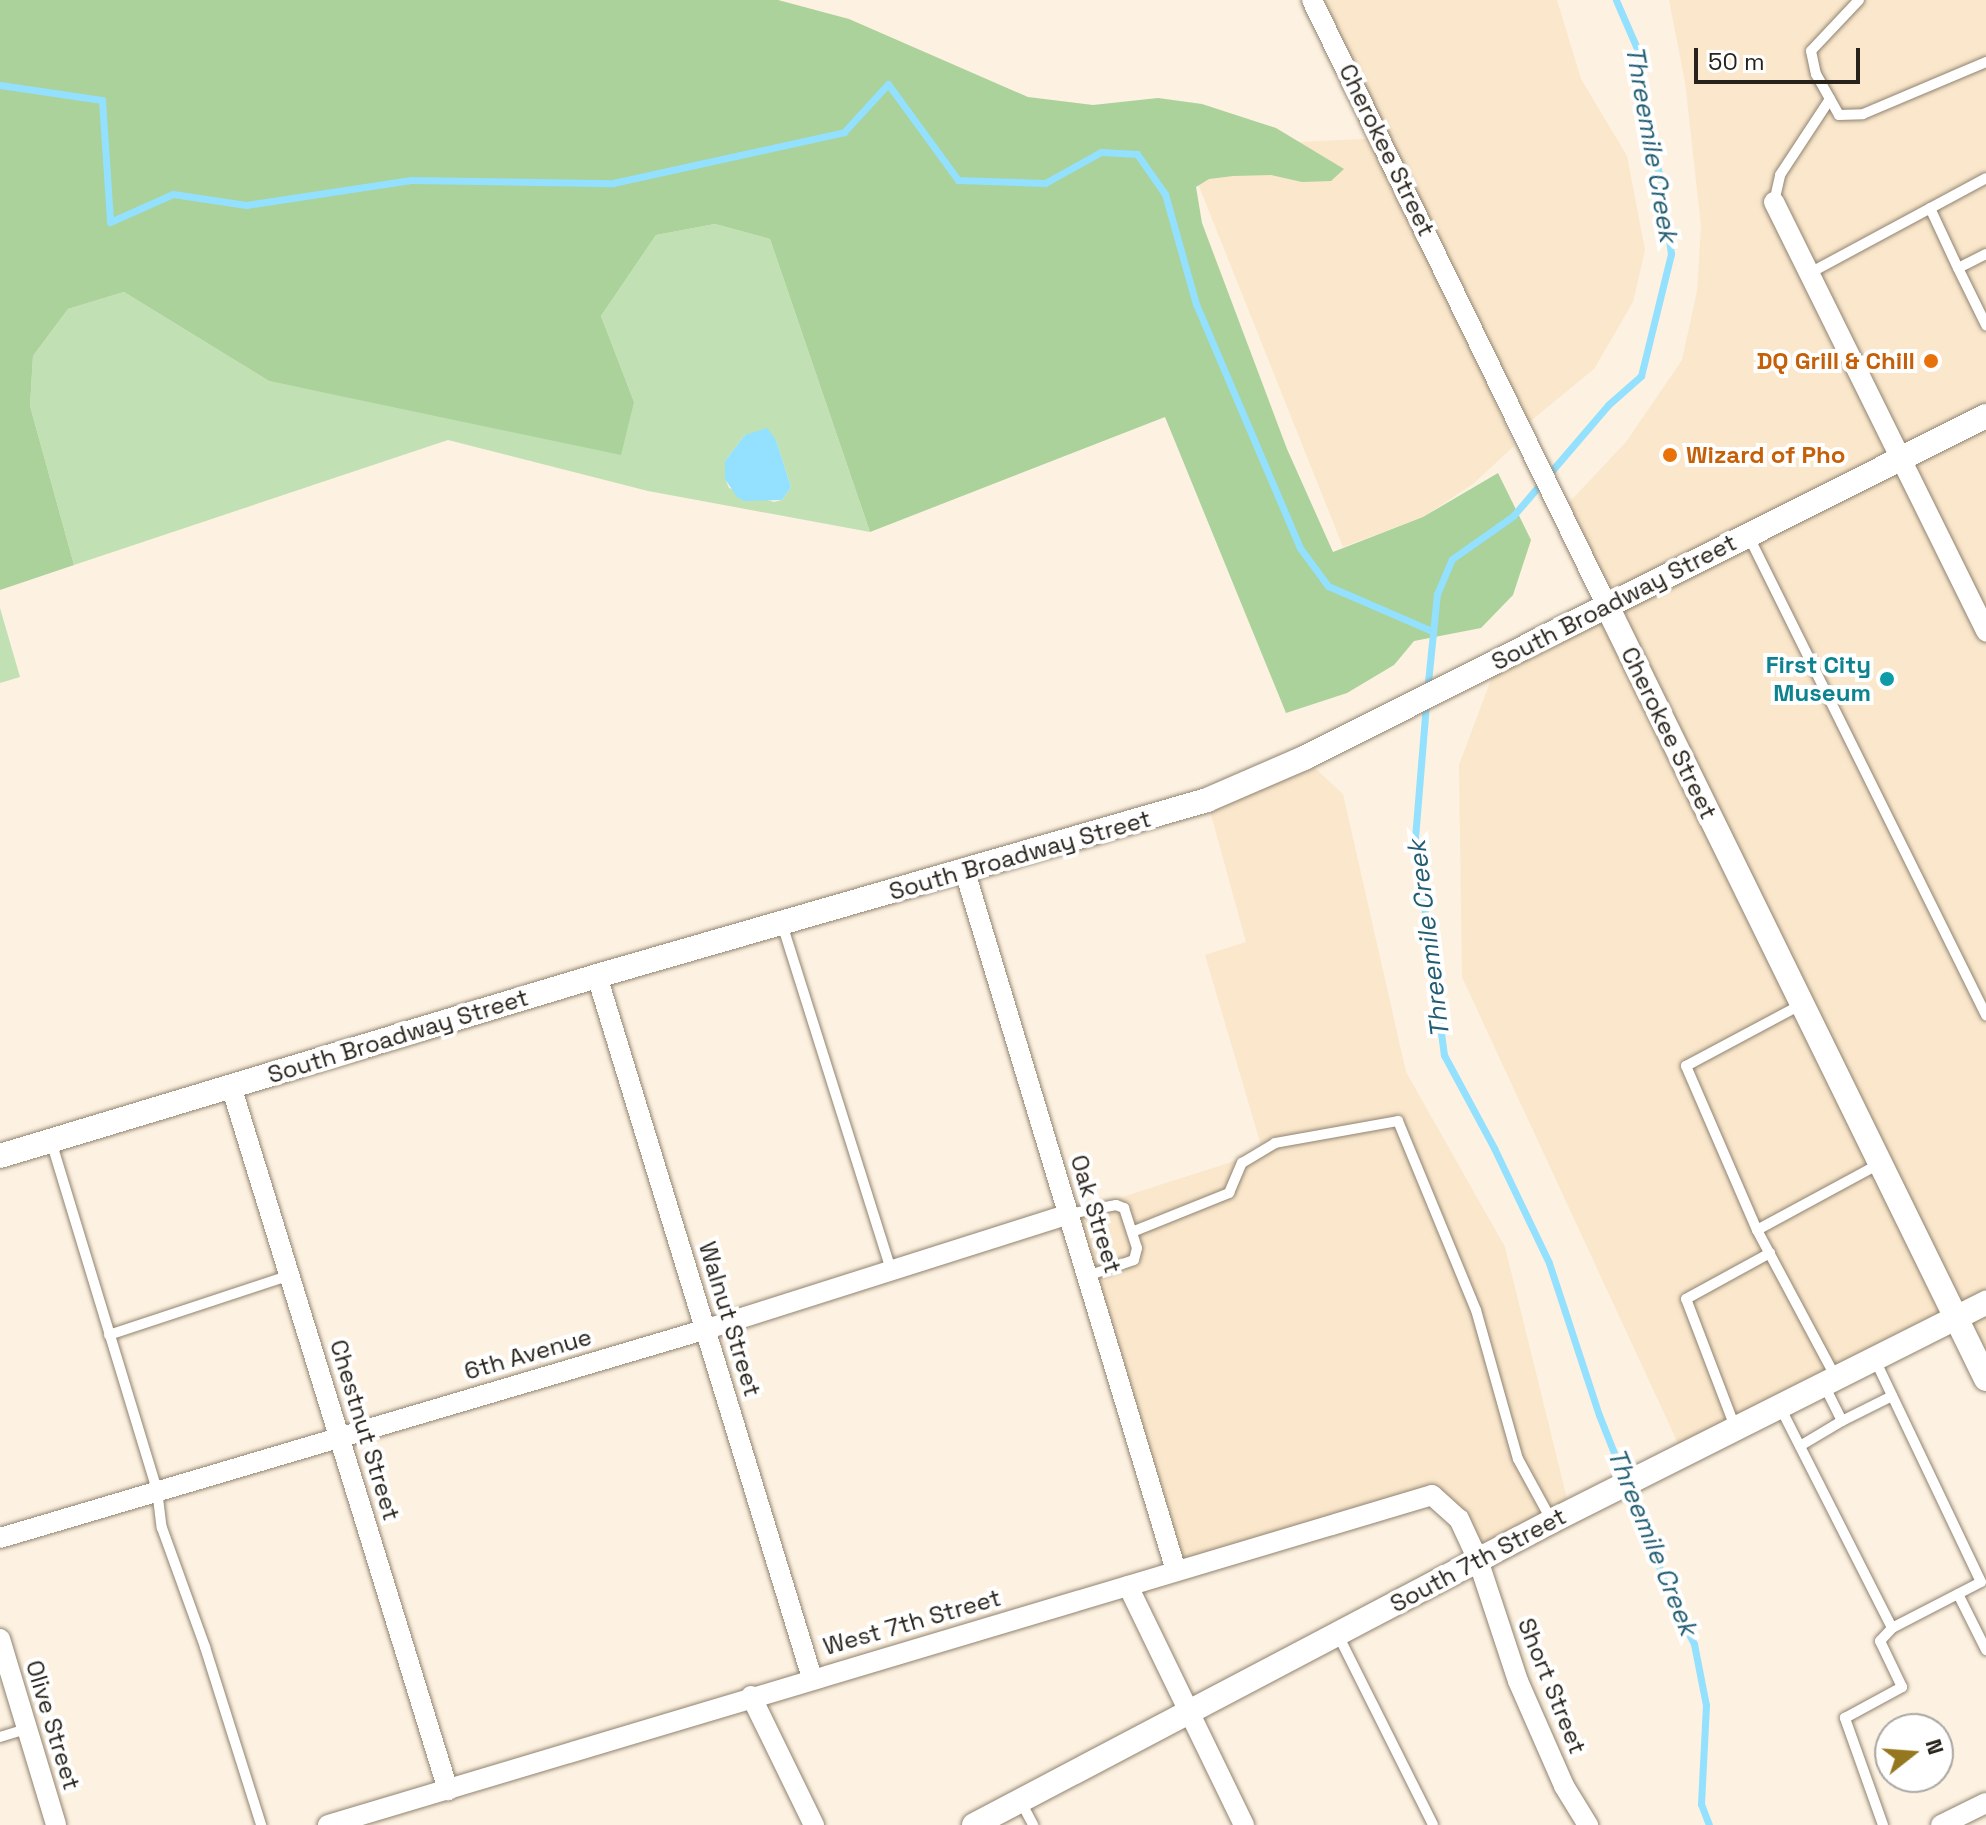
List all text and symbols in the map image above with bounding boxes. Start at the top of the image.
scale bar [1698,32,1864,82]
water label: Threemile Creek [1618,43,1684,245]
text: 50 m [1708,46,1765,77]
street label: Cherokee Street [1333,59,1441,241]
place label: DQ Grill & Chill [1756,347,1915,375]
marker: DQ Grill & Chill [1922,352,1940,370]
place label: Wizard of Pho [1686,441,1846,469]
marker: Wizard of Pho [1661,446,1679,464]
street label: South Broadway Street [1487,528,1741,676]
street label: Cherokee Street [1615,642,1723,824]
place label: First City Museum [1766,651,1871,707]
marker: First City Museum [1878,670,1896,688]
street label: South Broadway Street [886,804,1154,906]
water label: Threemile Creek [1401,838,1457,1040]
street label: South Broadway Street [264,983,532,1089]
street label: Oak Street [1064,1151,1128,1277]
street label: Walnut Street [693,1238,767,1400]
street label: 6th Avenue [461,1322,595,1386]
street label: Chestnut Street [324,1336,406,1524]
water label: Threemile Creek [1600,1444,1704,1640]
street label: South 7th Street [1385,1502,1571,1618]
street label: West 7th Street [820,1583,1004,1661]
street label: Short Street [1512,1614,1592,1758]
street label: Olive Street [20,1657,86,1793]
north arrow [1874,1713,1954,1793]
text: N [1919,1735,1951,1758]

